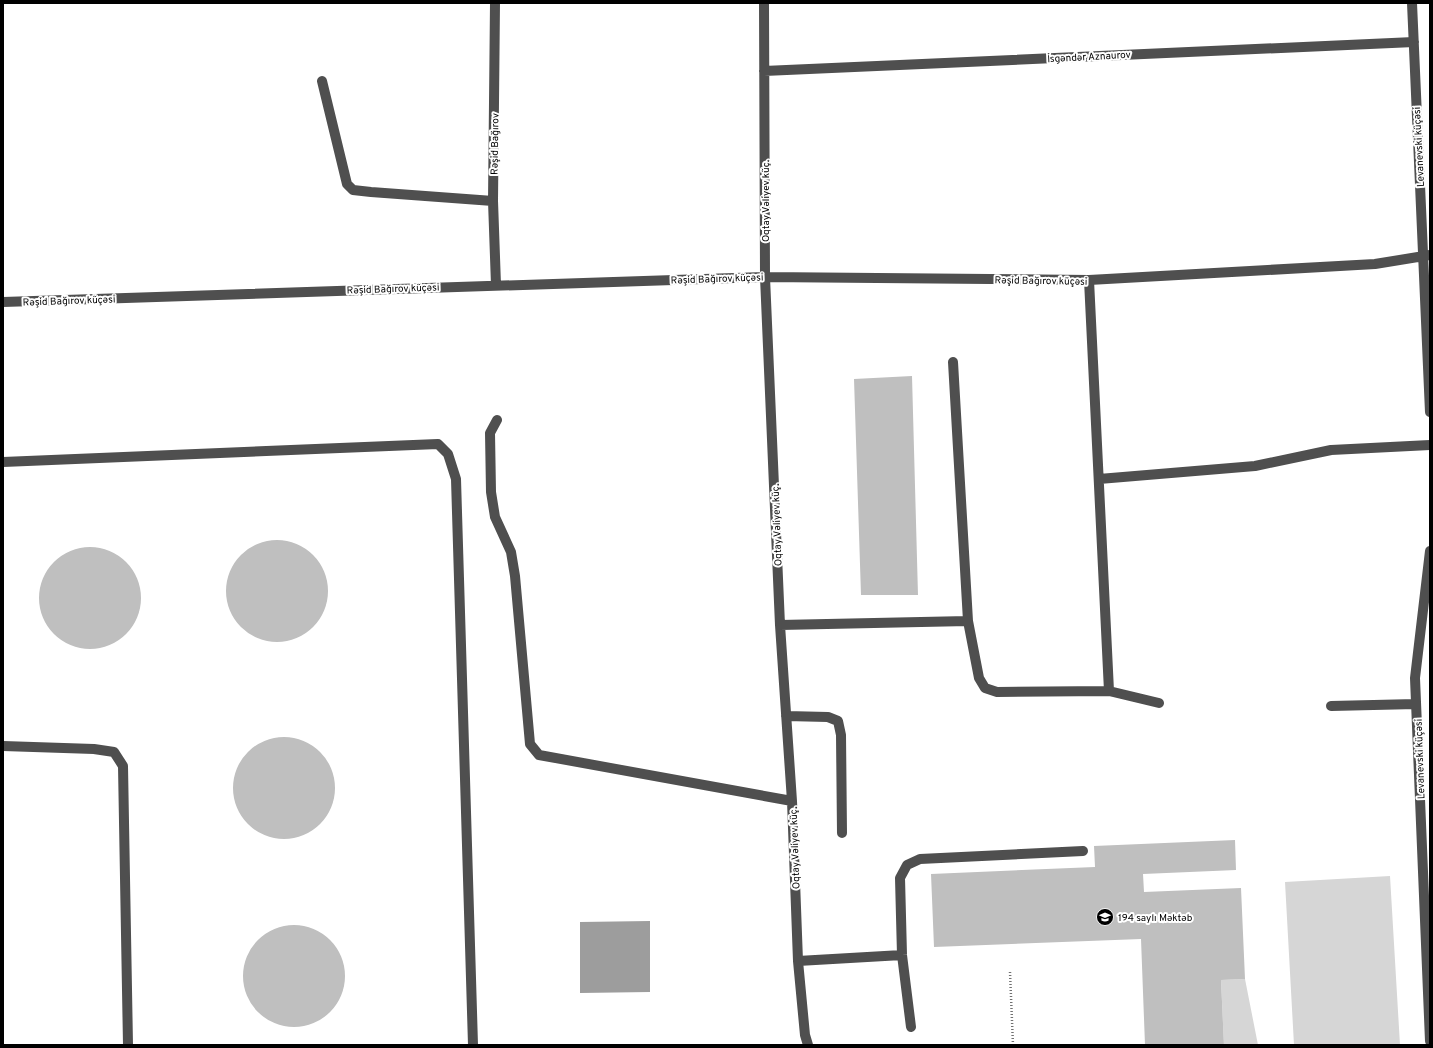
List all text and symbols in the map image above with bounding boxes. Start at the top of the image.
street label: İsgəndər Aznaurov [1047,49,1131,66]
street label: Levanevski küçəsi [1411,107,1428,187]
street label: Rəşid Bağırov [488,113,503,175]
street label: Oqtay Vəliyev küç. [760,160,773,242]
street label: Rəşid Bağırov küçəsi [671,271,764,288]
street label: Rəşid Bağırov küçəsi [995,274,1087,289]
street label: Rəşid Bağırov küçəsi [347,281,440,298]
street label: Rəşid Bağırov küçəsi [23,293,116,310]
street label: Oqtay Vəliyev küç. [770,484,785,566]
street label: Levanevski küçəsi [1413,719,1428,799]
street label: Oqtay Vəliyev küç. [788,807,803,889]
school or university icon: 194 saylı Məktəb [1095,907,1115,927]
place label: 194 saylı Məktəb [1118,912,1193,925]

